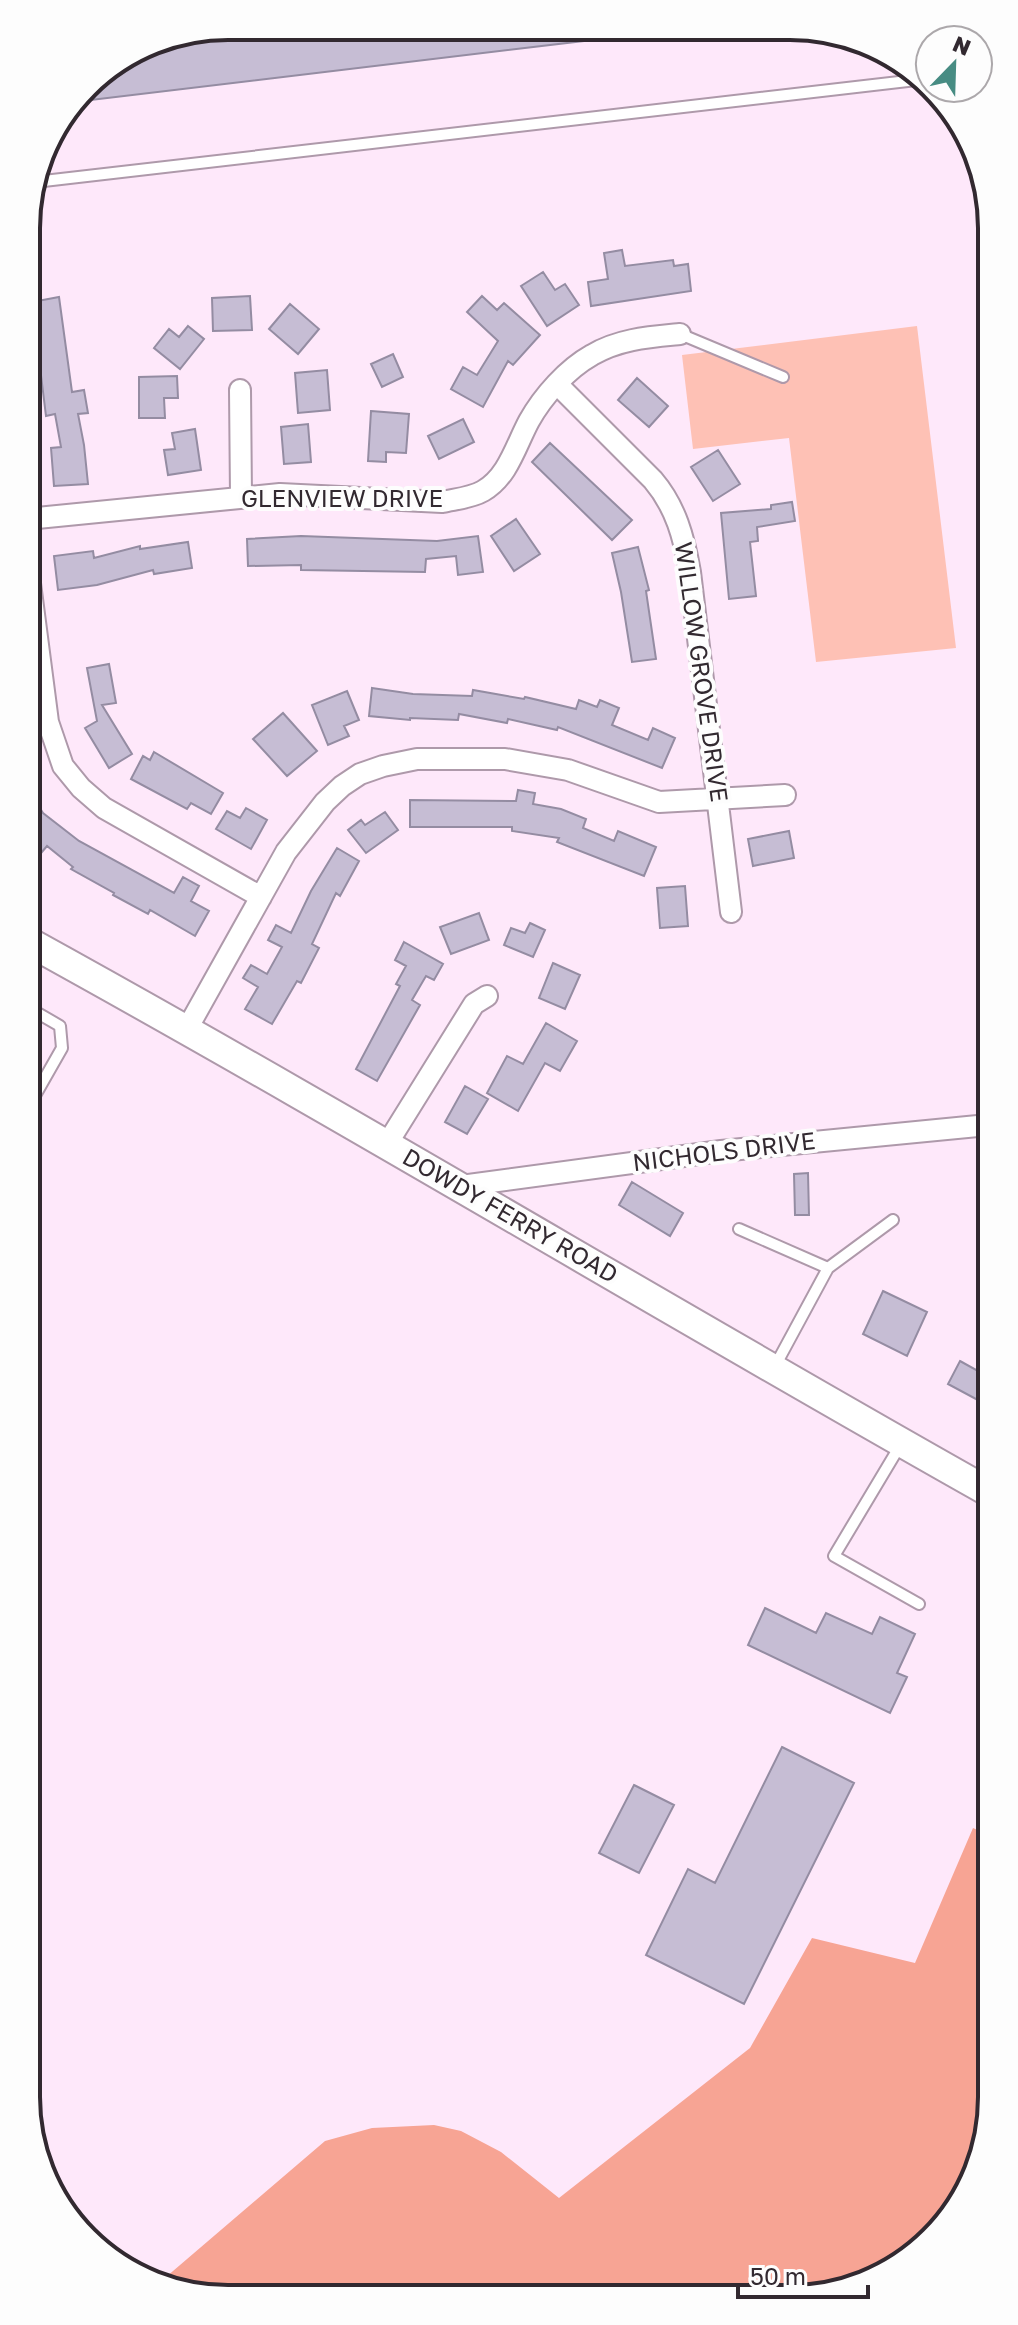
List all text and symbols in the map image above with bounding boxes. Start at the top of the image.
north arrow [914,24,994,104]
text: N [949,29,975,61]
street label: GLENVIEW DRIVE [241,483,443,512]
street label: WILLOW GROVE DRIVE [670,540,735,804]
street label: NICHOLS DRIVE [631,1125,817,1176]
street label: DOWDY FERRY ROAD [398,1141,623,1288]
scale bar [738,2249,868,2299]
text: 50 m [750,2261,806,2290]

